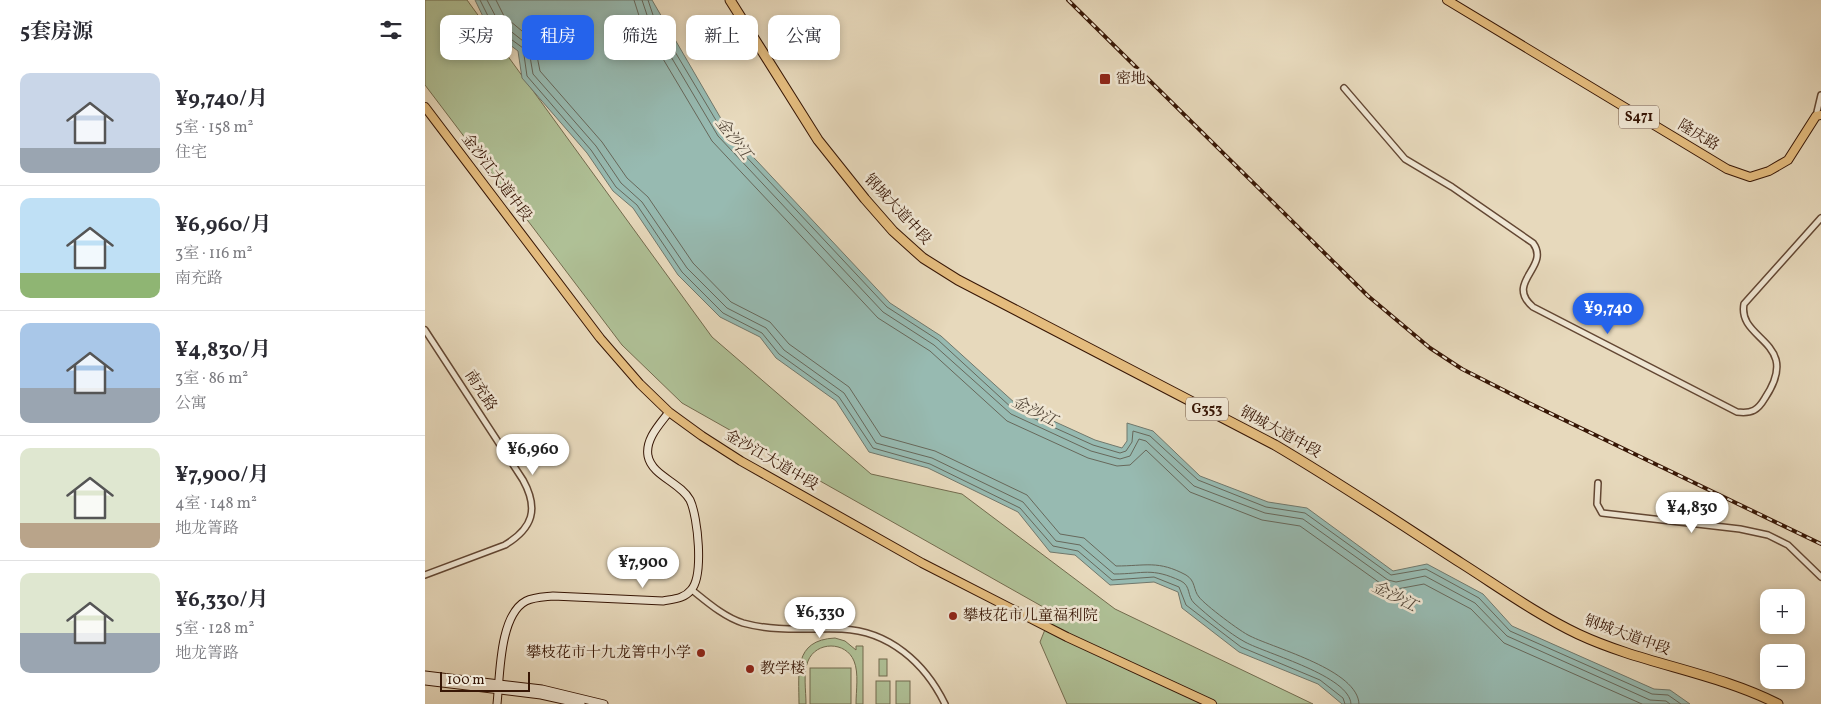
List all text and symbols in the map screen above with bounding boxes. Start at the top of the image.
chip: 买房 [440,15,512,60]
chip: 租房 [522,15,594,60]
chip: 筛选 [604,15,676,60]
chip: 新上 [686,15,758,60]
chip: 公寓 [768,15,840,60]
icon: filters [377,16,405,44]
text: 5套房源 [20,18,93,47]
place label: 密地 [1116,69,1146,90]
marker: 密地 [1098,72,1112,86]
text: ¥9,740/月 [175,85,268,114]
icon: home [60,93,120,153]
road number: S471 [1619,105,1659,128]
water label: 金沙江 [710,113,757,166]
street label: 隆庆路 [1673,115,1723,157]
text: 5室 · 158 m² [175,117,254,139]
street label: 金沙江大道中段 [456,130,536,226]
text: 住宅 [175,142,207,164]
street label: 钢城大道中段 [859,170,935,250]
text: ¥6,960/月 [175,211,271,240]
icon: home [60,218,120,278]
text: 3室 · 116 m² [175,243,253,265]
text: 南充路 [175,268,223,290]
pin: ¥9,740 [1567,292,1649,335]
text: ¥9,740 [1584,298,1632,320]
text: ¥4,830/月 [175,336,271,365]
icon: home [60,343,120,403]
street label: 南充路 [459,366,501,416]
text: 3室 · 86 m² [175,368,248,390]
water label: 金沙江 [1008,391,1062,434]
text: 公寓 [175,393,207,415]
road number: G353 [1186,398,1228,420]
street label: 钢城大道中段 [1236,402,1324,464]
street label: 金沙江大道中段 [720,426,822,496]
pin: ¥6,960 [492,434,574,476]
text: ¥6,960 [507,439,559,461]
text: ¥7,900/月 [175,461,269,490]
icon: home [60,468,120,528]
pin: ¥4,830 [1651,492,1733,534]
text: 4室 · 148 m² [175,493,257,515]
text: ¥4,830 [1667,497,1717,519]
text: 地龙箐路 [175,518,239,540]
pin: ¥7,900 [602,546,684,589]
text: ¥7,900 [618,552,668,574]
water label: 金沙江 [1368,576,1422,619]
text: ¥6,330/月 [175,586,269,615]
map controls [1760,589,1805,689]
button: + [1760,589,1805,634]
icon: home [60,593,120,653]
pin: ¥6,330 [779,596,861,639]
text: ¥6,330 [795,602,845,624]
place label: 攀枝花市儿童福利院 [963,606,1098,627]
marker: 攀枝花市儿童福利院 [947,610,959,622]
street label: 钢城大道中段 [1581,611,1673,661]
text: 5室 · 128 m² [175,618,254,640]
text: 地龙箐路 [175,643,239,665]
place label: 攀枝花市十九龙箐中小学 [526,643,691,664]
button: − [1760,644,1805,689]
marker: 攀枝花市十九龙箐中小学 [695,647,707,659]
place label: 教学楼 [760,659,805,680]
marker: 教学楼 [744,663,756,675]
scale bar [440,669,530,692]
text: 100 m [447,671,485,690]

